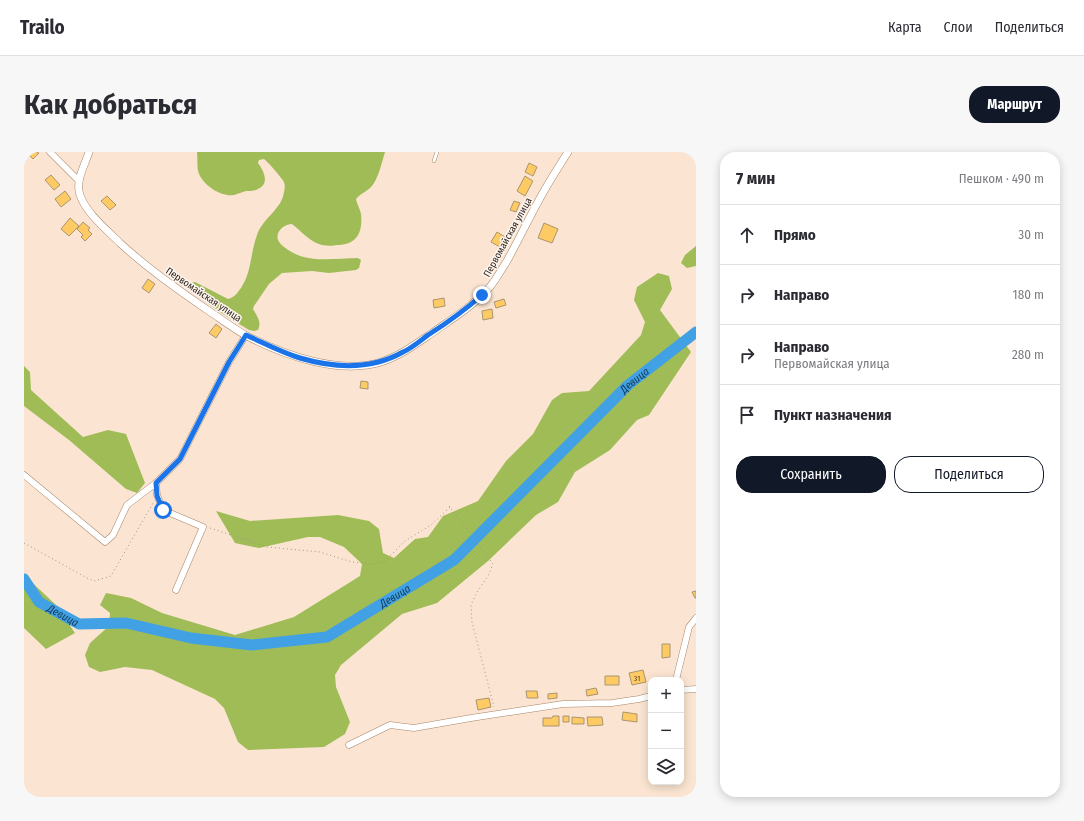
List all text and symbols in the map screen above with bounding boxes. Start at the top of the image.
text: Trailo [20,16,65,39]
text: Карта [888,19,922,36]
text: Слои [944,19,973,36]
text: Поделиться [995,19,1064,36]
button: Маршрут [969,86,1060,123]
text: Как добраться [24,88,197,121]
text: 7 мин [736,168,775,189]
text: Пешком · 490 m [959,171,1044,186]
street label: Первомайская улица [481,196,535,279]
icon: ahead [736,224,758,246]
text: Прямо [774,226,816,244]
text: 30 m [1018,227,1044,242]
street label: Первомайская улица [163,265,244,325]
icon: right [736,284,758,306]
route end [473,286,491,304]
text: Направо [774,286,829,304]
text: 180 m [1013,287,1044,302]
text: Направо [774,338,829,356]
icon: right [736,344,758,366]
text: 280 m [1012,347,1044,362]
text: Первомайская улица [774,356,890,371]
water label: Девица [617,365,652,397]
icon: arrive [736,404,758,426]
text: Пункт назначения [774,406,892,424]
button: Сохранить [736,456,886,493]
button: Поделиться [894,456,1044,493]
route start [154,501,172,519]
water label: Девица [376,582,413,611]
water label: Девица [44,601,81,630]
house number: 31 [634,674,640,683]
map controls [648,677,684,785]
button: + [648,677,684,713]
button: − [648,713,684,749]
button: layers [648,749,684,785]

